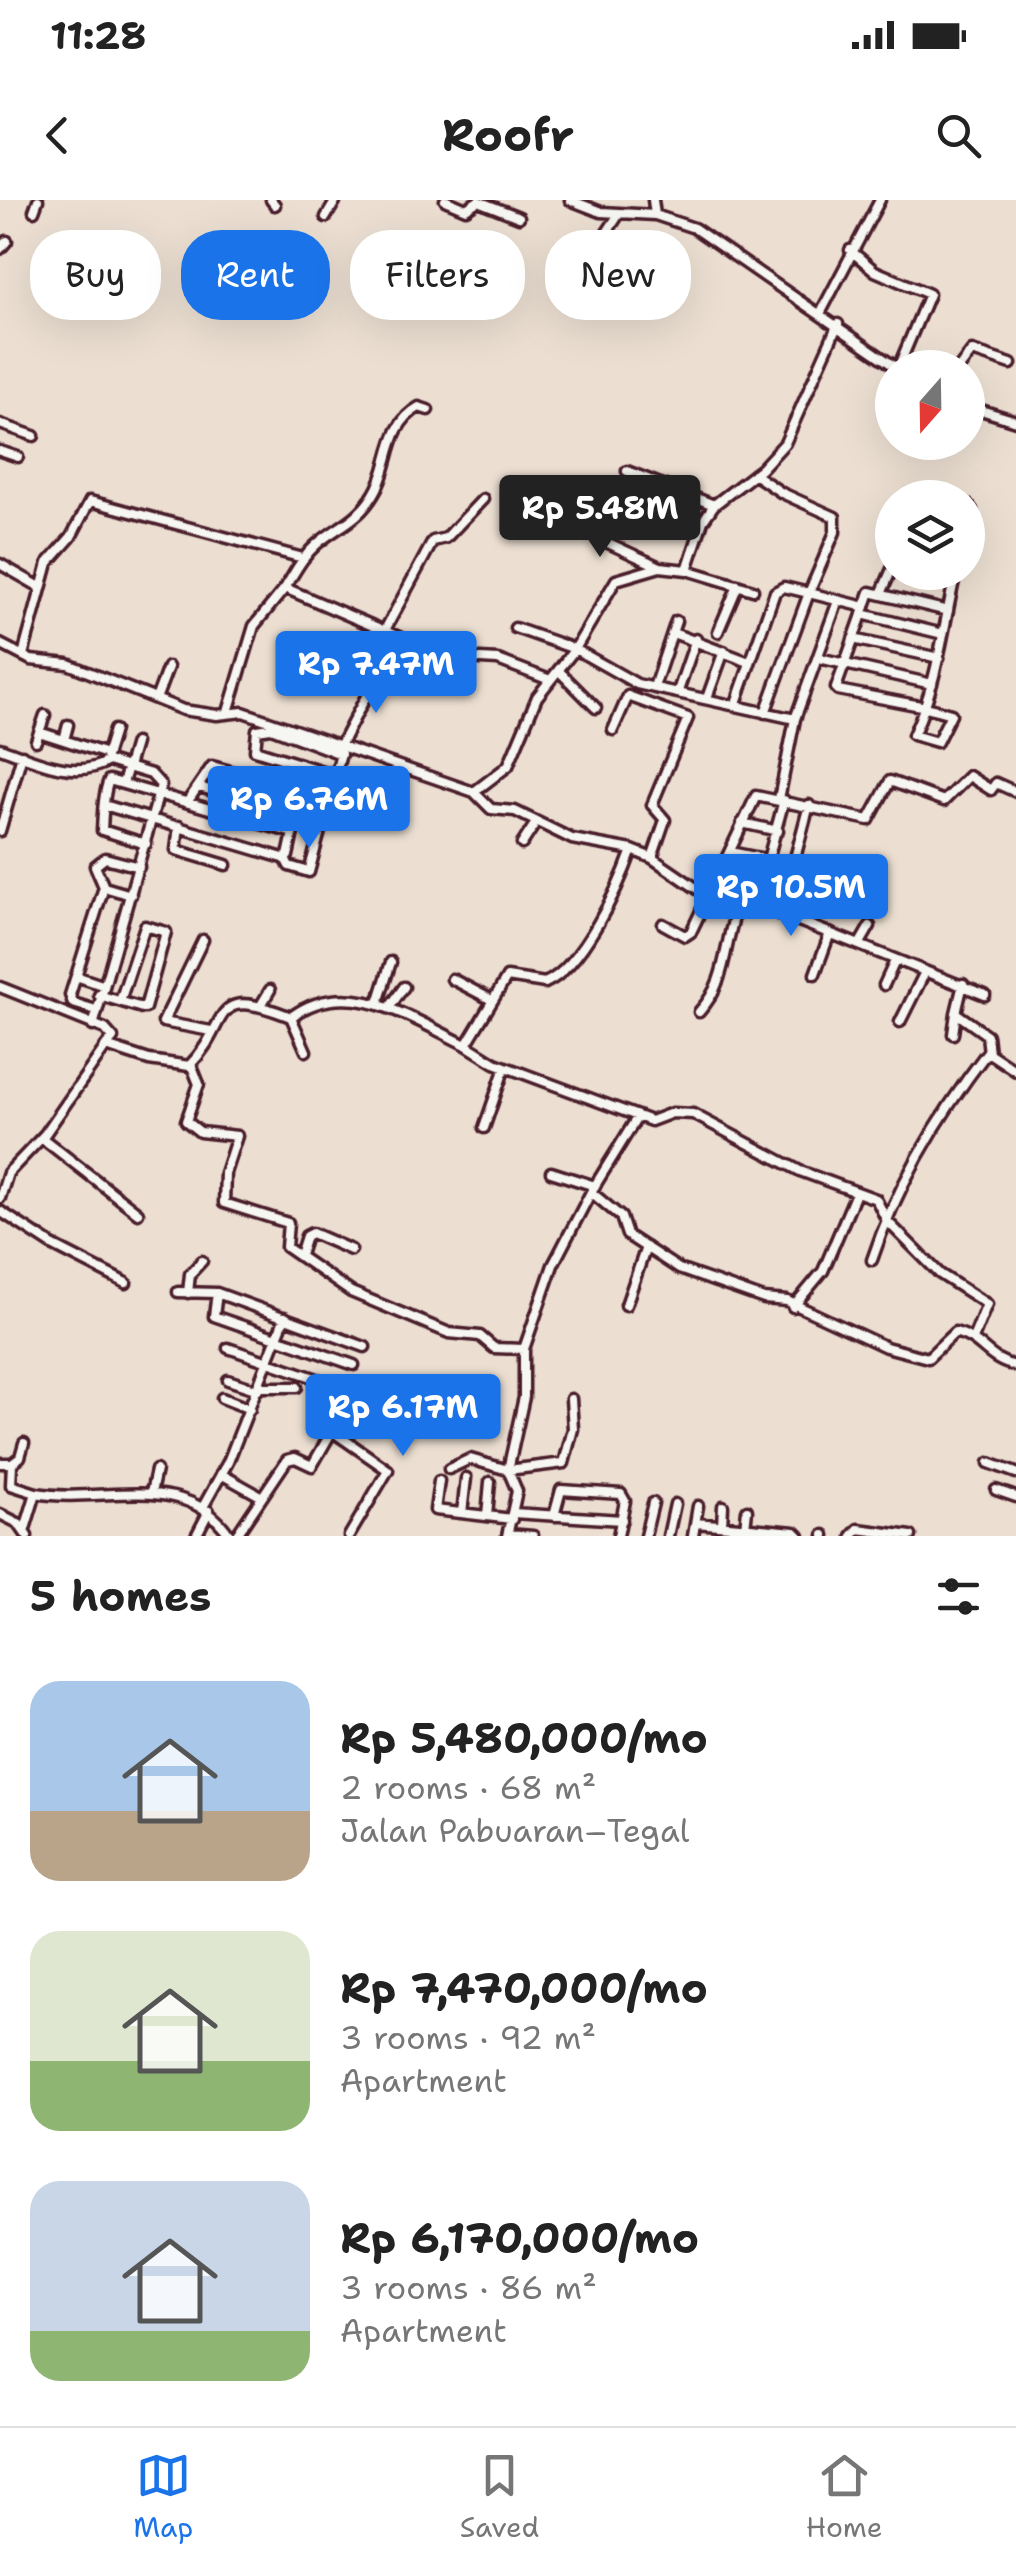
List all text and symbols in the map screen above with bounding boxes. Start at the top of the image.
text: 11:28 [50,10,147,61]
text: Roofr [442,105,574,165]
icon: back [30,108,85,163]
icon: search [931,108,986,163]
chip: Buy [30,230,161,320]
chip: Rent [181,230,330,320]
chip: Filters [350,230,525,320]
chip: New [545,230,691,320]
north arrow [875,350,985,460]
map controls [875,350,985,590]
pin: Rp 5.48M [497,475,703,560]
button: layers [875,480,985,590]
text: Rp 5.48M [521,486,679,529]
pin: Rp 7.47M [273,631,479,716]
text: Rp 7.47M [298,642,454,685]
pin: Rp 6.76M [206,766,412,851]
text: Rp 6.76M [230,777,388,820]
pin: Rp 10.5M [688,854,894,939]
text: Rp 10.5M [716,865,866,908]
pin: Rp 6.17M [300,1374,506,1459]
text: Rp 6.17M [328,1385,478,1428]
text: 5 homes [30,1568,211,1624]
icon: filters [931,1569,986,1624]
text: Rp 5,480,000/mo [340,1710,708,1766]
icon: home [110,1721,230,1841]
text: 2 rooms · 68 m² [340,1766,596,1809]
text: Jalan Pabuaran–Tegal [340,1809,689,1852]
text: Rp 7,470,000/mo [340,1960,708,2016]
icon: home [110,1971,230,2091]
text: 3 rooms · 92 m² [340,2016,596,2059]
text: Apartment [340,2059,507,2102]
text: Rp 6,170,000/mo [340,2210,699,2266]
icon: home [110,2221,230,2341]
text: 3 rooms · 86 m² [340,2266,597,2309]
text: Apartment [340,2309,507,2352]
tab: Map [133,2448,193,2546]
tab: Saved [460,2448,539,2546]
tab: Home [806,2448,883,2546]

